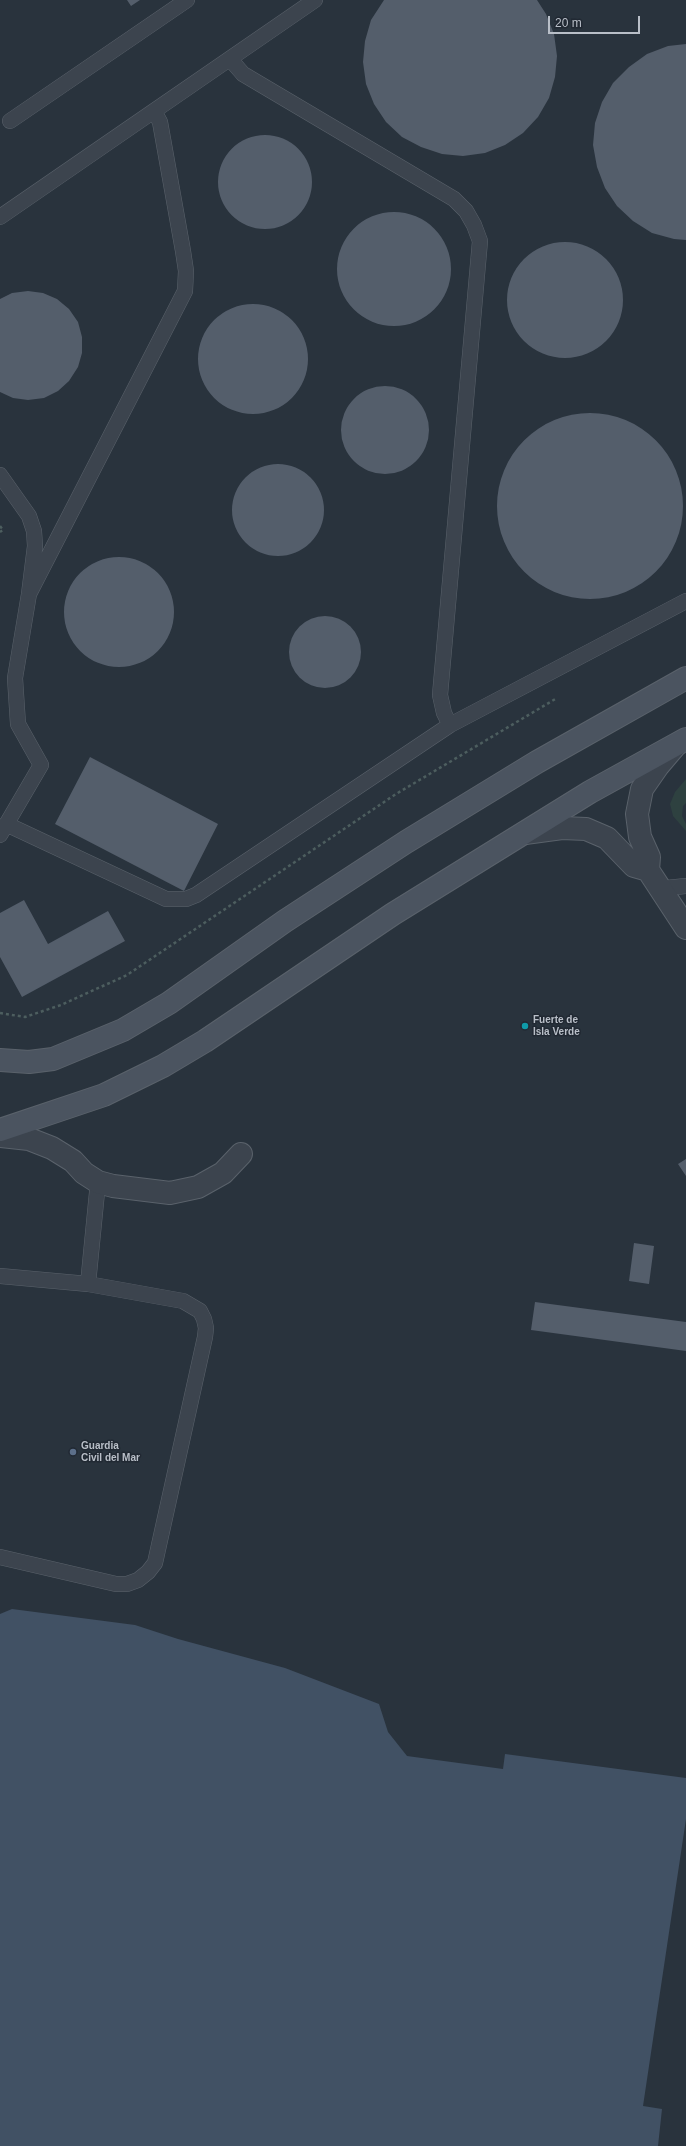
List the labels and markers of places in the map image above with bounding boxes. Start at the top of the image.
place label: Fuerte de Isla Verde [533,1014,580,1038]
marker: Fuerte de Isla Verde [520,1021,530,1031]
place label: Guardia Civil del Mar [81,1440,140,1464]
marker: Guardia Civil del Mar [68,1447,78,1457]

